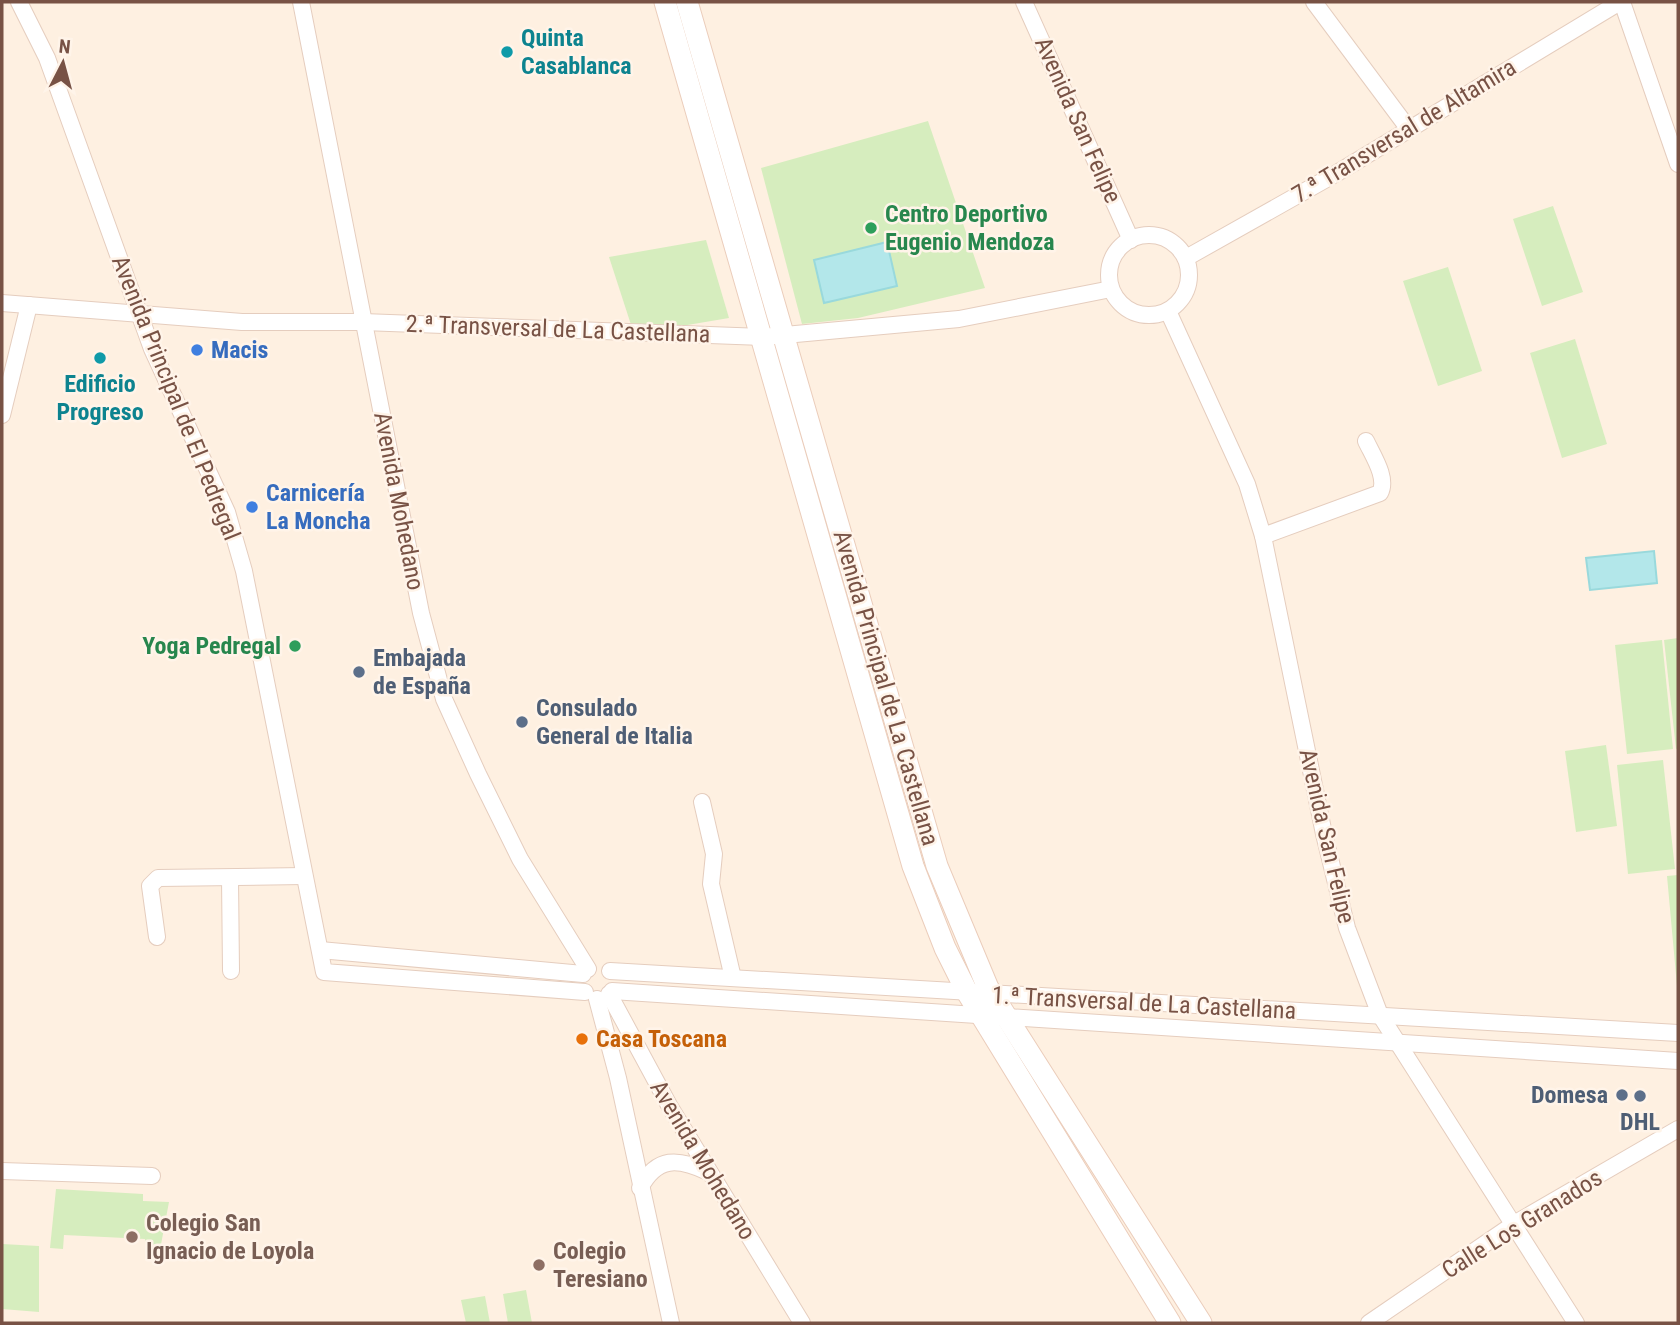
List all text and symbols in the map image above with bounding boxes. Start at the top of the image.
place label: Quinta Casablanca [521,24,632,80]
north arrow [28,28,98,98]
street label: Avenida San Felipe [1029,33,1127,207]
text: N [58,35,72,59]
marker: Quinta Casablanca [499,44,515,60]
street label: 7.ª Transversal de Altamira [1287,53,1521,209]
place label: Centro Deportivo Eugenio Mendoza [885,200,1055,256]
marker: Centro Deportivo Eugenio Mendoza [863,220,879,236]
street label: Avenida Principal de El Pedregal [106,252,246,544]
street label: 2.ª Transversal de La Castellana [405,310,711,348]
place label: Macis [211,336,269,364]
marker: Macis [189,342,205,358]
marker: Edificio Progreso [92,350,108,366]
place label: Edificio Progreso [56,370,144,426]
street label: Avenida Mohedano [368,410,430,592]
place label: Carnicería La Moncha [266,479,370,535]
marker: Carnicería La Moncha [244,499,260,515]
street label: Avenida Principal de La Castellana [828,527,944,849]
place label: Yoga Pedregal [142,632,281,660]
marker: Yoga Pedregal [287,638,303,654]
place label: Embajada de España [373,644,471,700]
marker: Embajada de España [351,664,367,680]
place label: Consulado General de Italia [536,694,693,750]
marker: Consulado General de Italia [514,714,530,730]
street label: Avenida San Felipe [1293,746,1361,926]
street label: 1.ª Transversal de La Castellana [991,981,1297,1025]
place label: Casa Toscana [596,1025,727,1053]
marker: Casa Toscana [574,1031,590,1047]
street label: Avenida Mohedano [644,1075,762,1245]
place label: Domesa [1531,1081,1608,1109]
marker: Domesa [1614,1087,1630,1103]
marker: DHL [1632,1088,1648,1104]
place label: DHL [1620,1108,1660,1136]
street label: Calle Los Granados [1437,1164,1607,1284]
place label: Colegio San Ignacio de Loyola [146,1209,314,1265]
marker: Colegio San Ignacio de Loyola [124,1229,140,1245]
place label: Colegio Teresiano [553,1237,648,1293]
marker: Colegio Teresiano [531,1257,547,1273]

